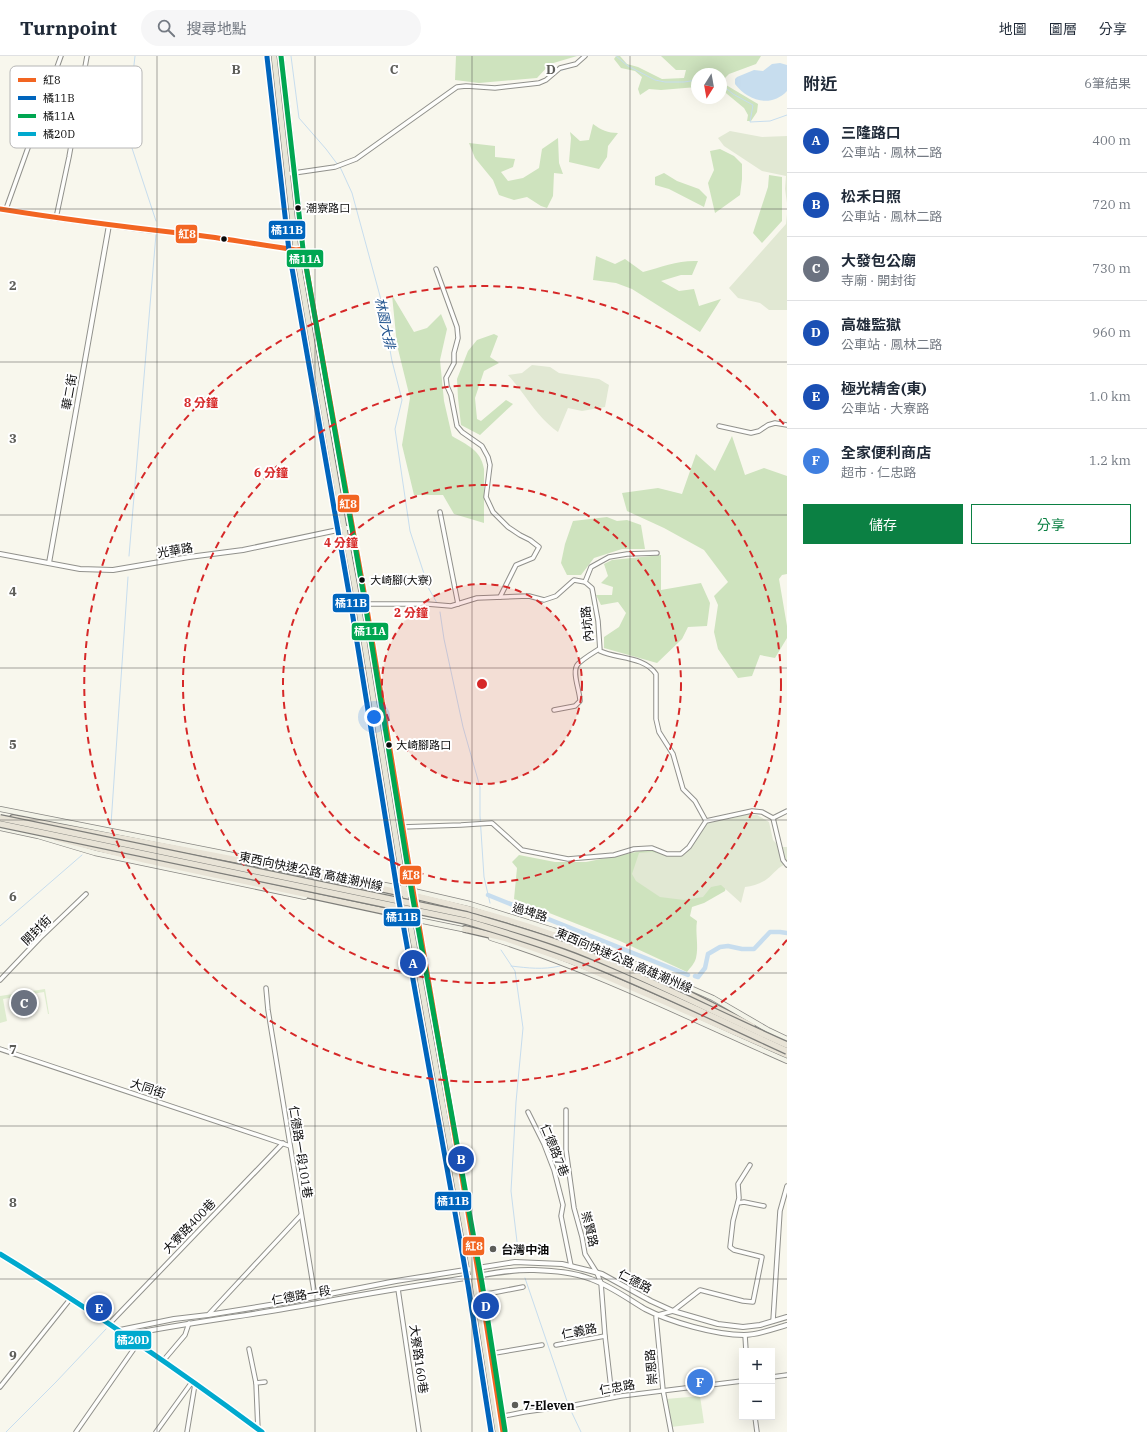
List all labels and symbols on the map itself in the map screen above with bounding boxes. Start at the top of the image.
text: B [231,61,241,78]
text: C [390,61,399,78]
text: D [546,61,556,78]
legend [10,66,142,148]
north arrow [691,68,727,104]
text: 紅8 [43,73,61,87]
text: 橘11B [43,91,75,105]
text: 橘11A [43,109,75,123]
text: 橘20D [43,127,75,141]
place label: 潮寮路口 [306,201,350,215]
marker: 潮寮路口 [293,203,303,213]
line badge: 橘11B [268,220,306,240]
text: 橘11B [271,223,303,237]
line badge: 紅8 [175,224,198,244]
text: 紅8 [178,227,196,241]
unlabelled marker [219,234,229,244]
line badge: 橘11A [286,249,324,268]
text: 橘11A [289,252,321,266]
text: 2 [9,277,17,294]
water label: 林園大排 [371,296,399,352]
street label: 華二街 [58,373,80,411]
text: 8 分鐘 [184,395,218,410]
text: 3 [9,430,17,447]
text: 6 分鐘 [254,465,288,480]
line badge: 紅8 [337,494,360,513]
text: 紅8 [339,497,357,511]
text: 4 分鐘 [324,535,358,550]
street label: 光華路 [156,539,194,561]
place label: 大崎腳(大寮) [370,573,432,587]
marker: 大崎腳(大寮) [357,575,367,585]
text: 4 [9,583,17,600]
line badge: 橘11B [332,593,370,613]
text: 橘11B [335,596,367,610]
text: 2 分鐘 [394,605,428,620]
street label: 內坑路 [578,605,596,643]
line badge: 橘11A [351,622,389,641]
text: 橘11A [354,624,386,638]
centre of rings [475,677,489,691]
your location [364,707,384,727]
text: 5 [9,736,17,753]
place label: 大崎腳路口 [396,738,451,752]
marker: 大崎腳路口 [384,740,394,750]
street label: 東西向快速公路 高雄潮州線 [238,848,384,894]
line badge: 紅8 [399,865,422,885]
text: 紅8 [402,868,420,882]
text: 6 [9,888,17,905]
street label: 過埤路 [511,900,549,924]
line badge: 橘11B [383,908,421,927]
text: 橘11B [386,910,418,924]
street label: 開封街 [18,912,54,948]
street label: 東西向快速公路 高雄潮州線 [554,924,694,996]
pin: A [400,948,426,978]
pin: C [11,988,37,1018]
text: 7 [9,1041,17,1058]
street label: 大同街 [129,1075,167,1101]
street label: 仁德路一段101巷 [286,1105,316,1199]
street label: 仁德路7巷 [538,1122,572,1178]
pin: B [448,1144,474,1174]
line badge: 橘11B [434,1191,472,1211]
text: 8 [9,1194,17,1211]
text: 橘11B [437,1194,469,1208]
street label: 大寮路400巷 [159,1196,219,1256]
street label: 崇賢路 [578,1210,602,1248]
line badge: 紅8 [462,1236,485,1256]
text: 紅8 [465,1239,483,1253]
place label: 台灣中油 [501,1242,549,1257]
marker: 台灣中油 [488,1244,498,1254]
street label: 仁德路 [616,1266,654,1296]
street label: 仁德路一段 [270,1282,332,1308]
pin: D [473,1291,499,1321]
pin: E [86,1293,112,1323]
street label: 仁義路 [560,1320,598,1342]
street label: 大寮路160巷 [407,1323,431,1395]
line badge: 橘20D [114,1330,152,1350]
text: 橘20D [117,1333,149,1347]
text: 9 [9,1347,17,1364]
street label: 崇恩路 [642,1348,660,1386]
pin: F [687,1367,713,1397]
street label: 仁忠路 [598,1376,636,1398]
place label: 7-Eleven [523,1398,575,1413]
marker: 7-Eleven [510,1400,520,1410]

